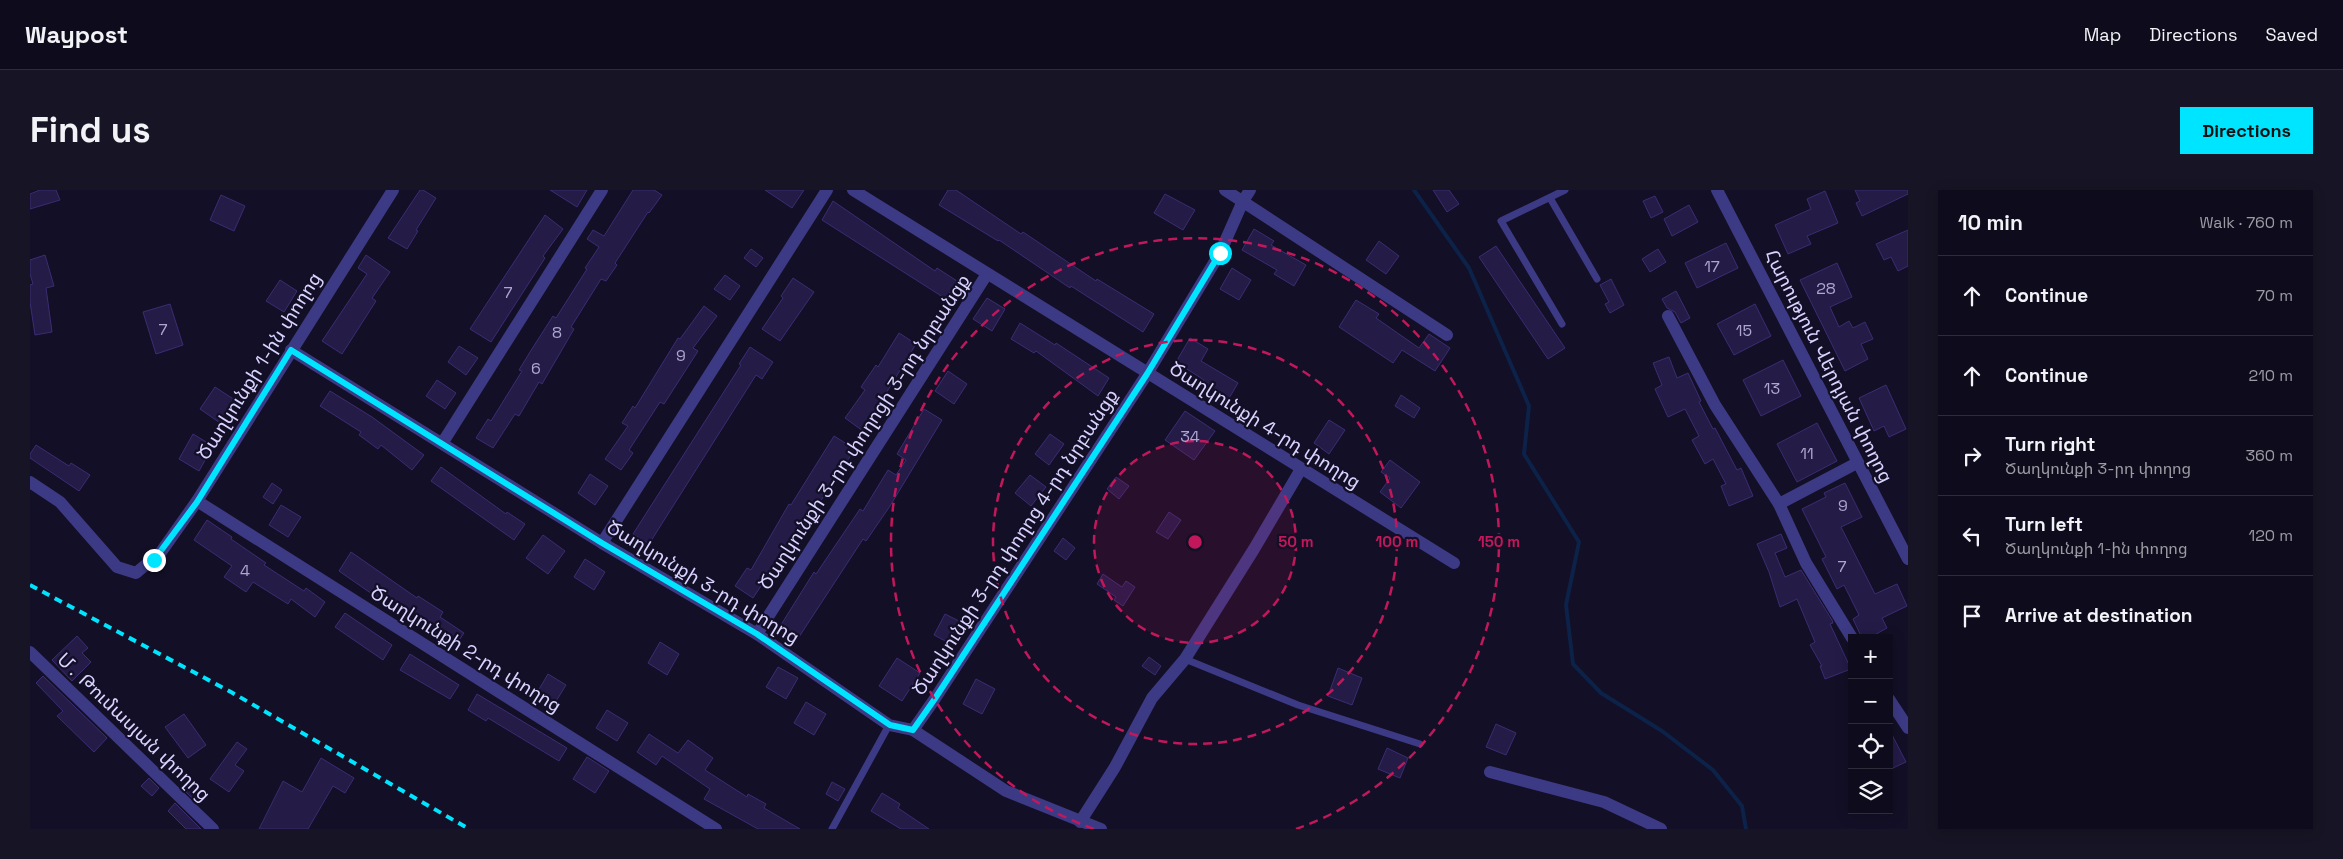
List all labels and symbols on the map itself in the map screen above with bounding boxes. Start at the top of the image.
route start [1209,242,1232,265]
street label: Հարություն Վերդյան փողոց [1759,245,1899,487]
house number: 17 [1704,256,1720,277]
street label: Ծաղկունքի 1-ին փողոց [191,267,327,465]
street label: Ծաղկունքի 3-րդ փողոցի 3-րդ նրբանցք [752,269,976,595]
house number: 28 [1816,278,1836,299]
house number: 7 [503,282,513,303]
house number: 7 [158,319,168,340]
house number: 15 [1736,320,1752,341]
house number: 8 [552,322,562,343]
house number: 9 [676,345,686,366]
street label: Ծաղկունքի 4-րդ փողոց [1164,356,1366,494]
house number: 6 [531,358,541,379]
house number: 13 [1764,378,1780,399]
street label: Ծաղկունքի 3-րդ փողոց 4-րդ նրբանցք [906,384,1124,700]
house number: 34 [1180,426,1200,447]
house number: 11 [1800,443,1814,464]
house number: 9 [1838,495,1848,516]
street label: Ծաղկունքի 3-րդ փողոց [602,514,804,650]
text: 50 m [1278,532,1314,551]
text: 100 m [1376,532,1418,551]
text: 150 m [1478,532,1520,551]
centre of rings [1186,533,1204,551]
route end [143,549,166,572]
house number: 7 [1837,556,1847,577]
house number: 4 [240,560,250,581]
street label: Ծաղկունքի 2-րդ փողոց [366,580,566,718]
street label: Մ․ Թումասյան փողոց [52,647,216,807]

